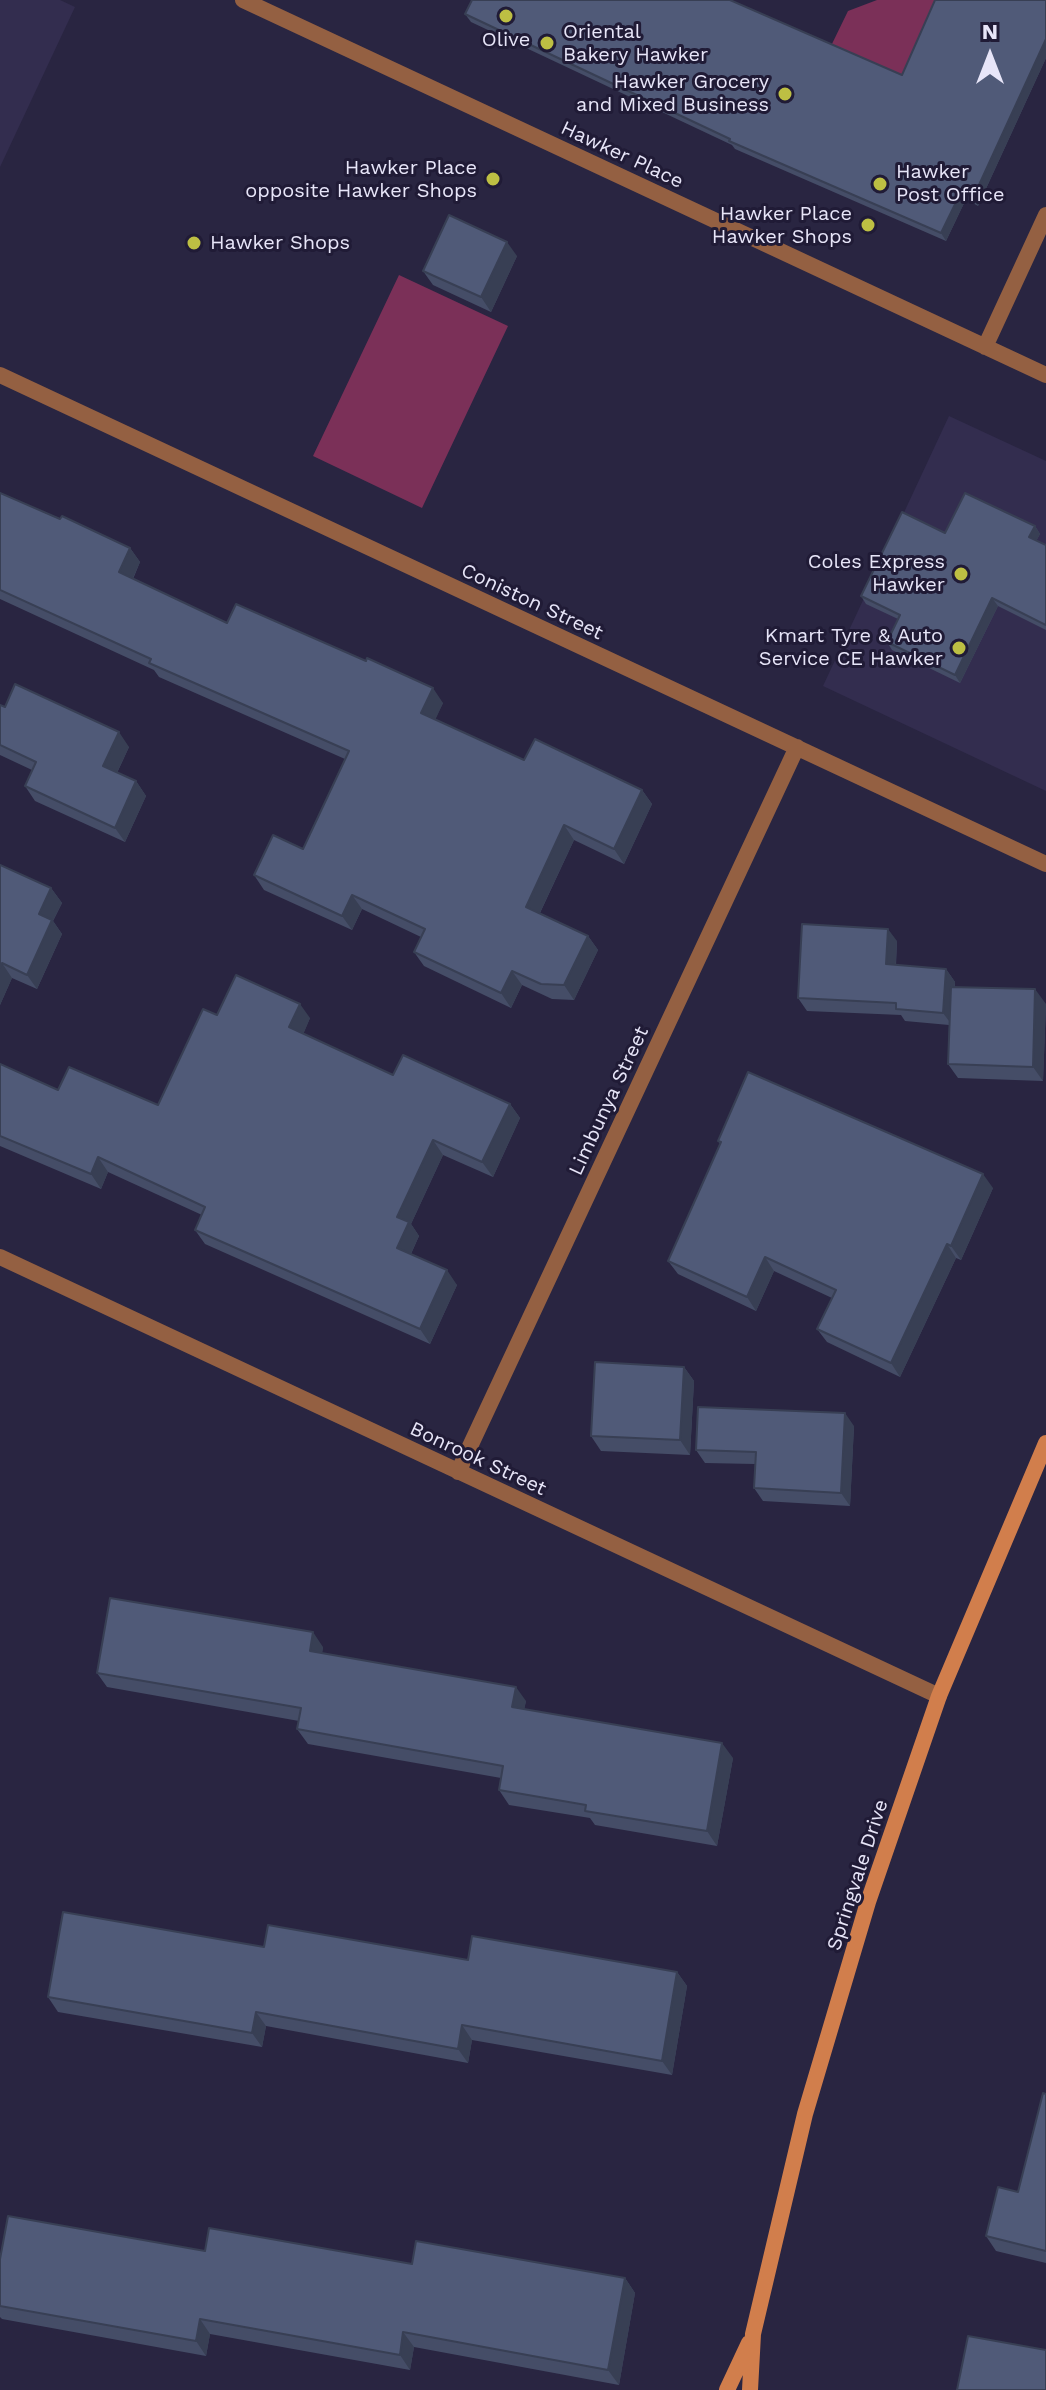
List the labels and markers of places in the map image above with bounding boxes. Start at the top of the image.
marker: Olive [497,7,515,25]
place label: Oriental Bakery Hawker [563,20,708,67]
place label: Olive [482,28,530,52]
marker: Oriental Bakery Hawker [538,34,556,52]
place label: Hawker Grocery and Mixed Business [576,70,769,117]
marker: Hawker Grocery and Mixed Business [776,85,794,103]
place label: Hawker Place opposite Hawker Shops [245,156,477,203]
place label: Hawker Post Office [896,160,1004,207]
marker: Hawker Place opposite Hawker Shops [484,170,502,188]
marker: Hawker Post Office [871,175,889,193]
place label: Hawker Place Hawker Shops [712,202,852,249]
marker: Hawker Place Hawker Shops [859,216,877,234]
place label: Hawker Shops [210,231,350,255]
marker: Hawker Shops [185,234,203,252]
place label: Coles Express Hawker [808,550,945,597]
marker: Coles Express Hawker [952,565,970,583]
place label: Kmart Tyre & Auto Service CE Hawker [759,624,943,671]
marker: Kmart Tyre & Auto Service CE Hawker [950,639,968,657]

